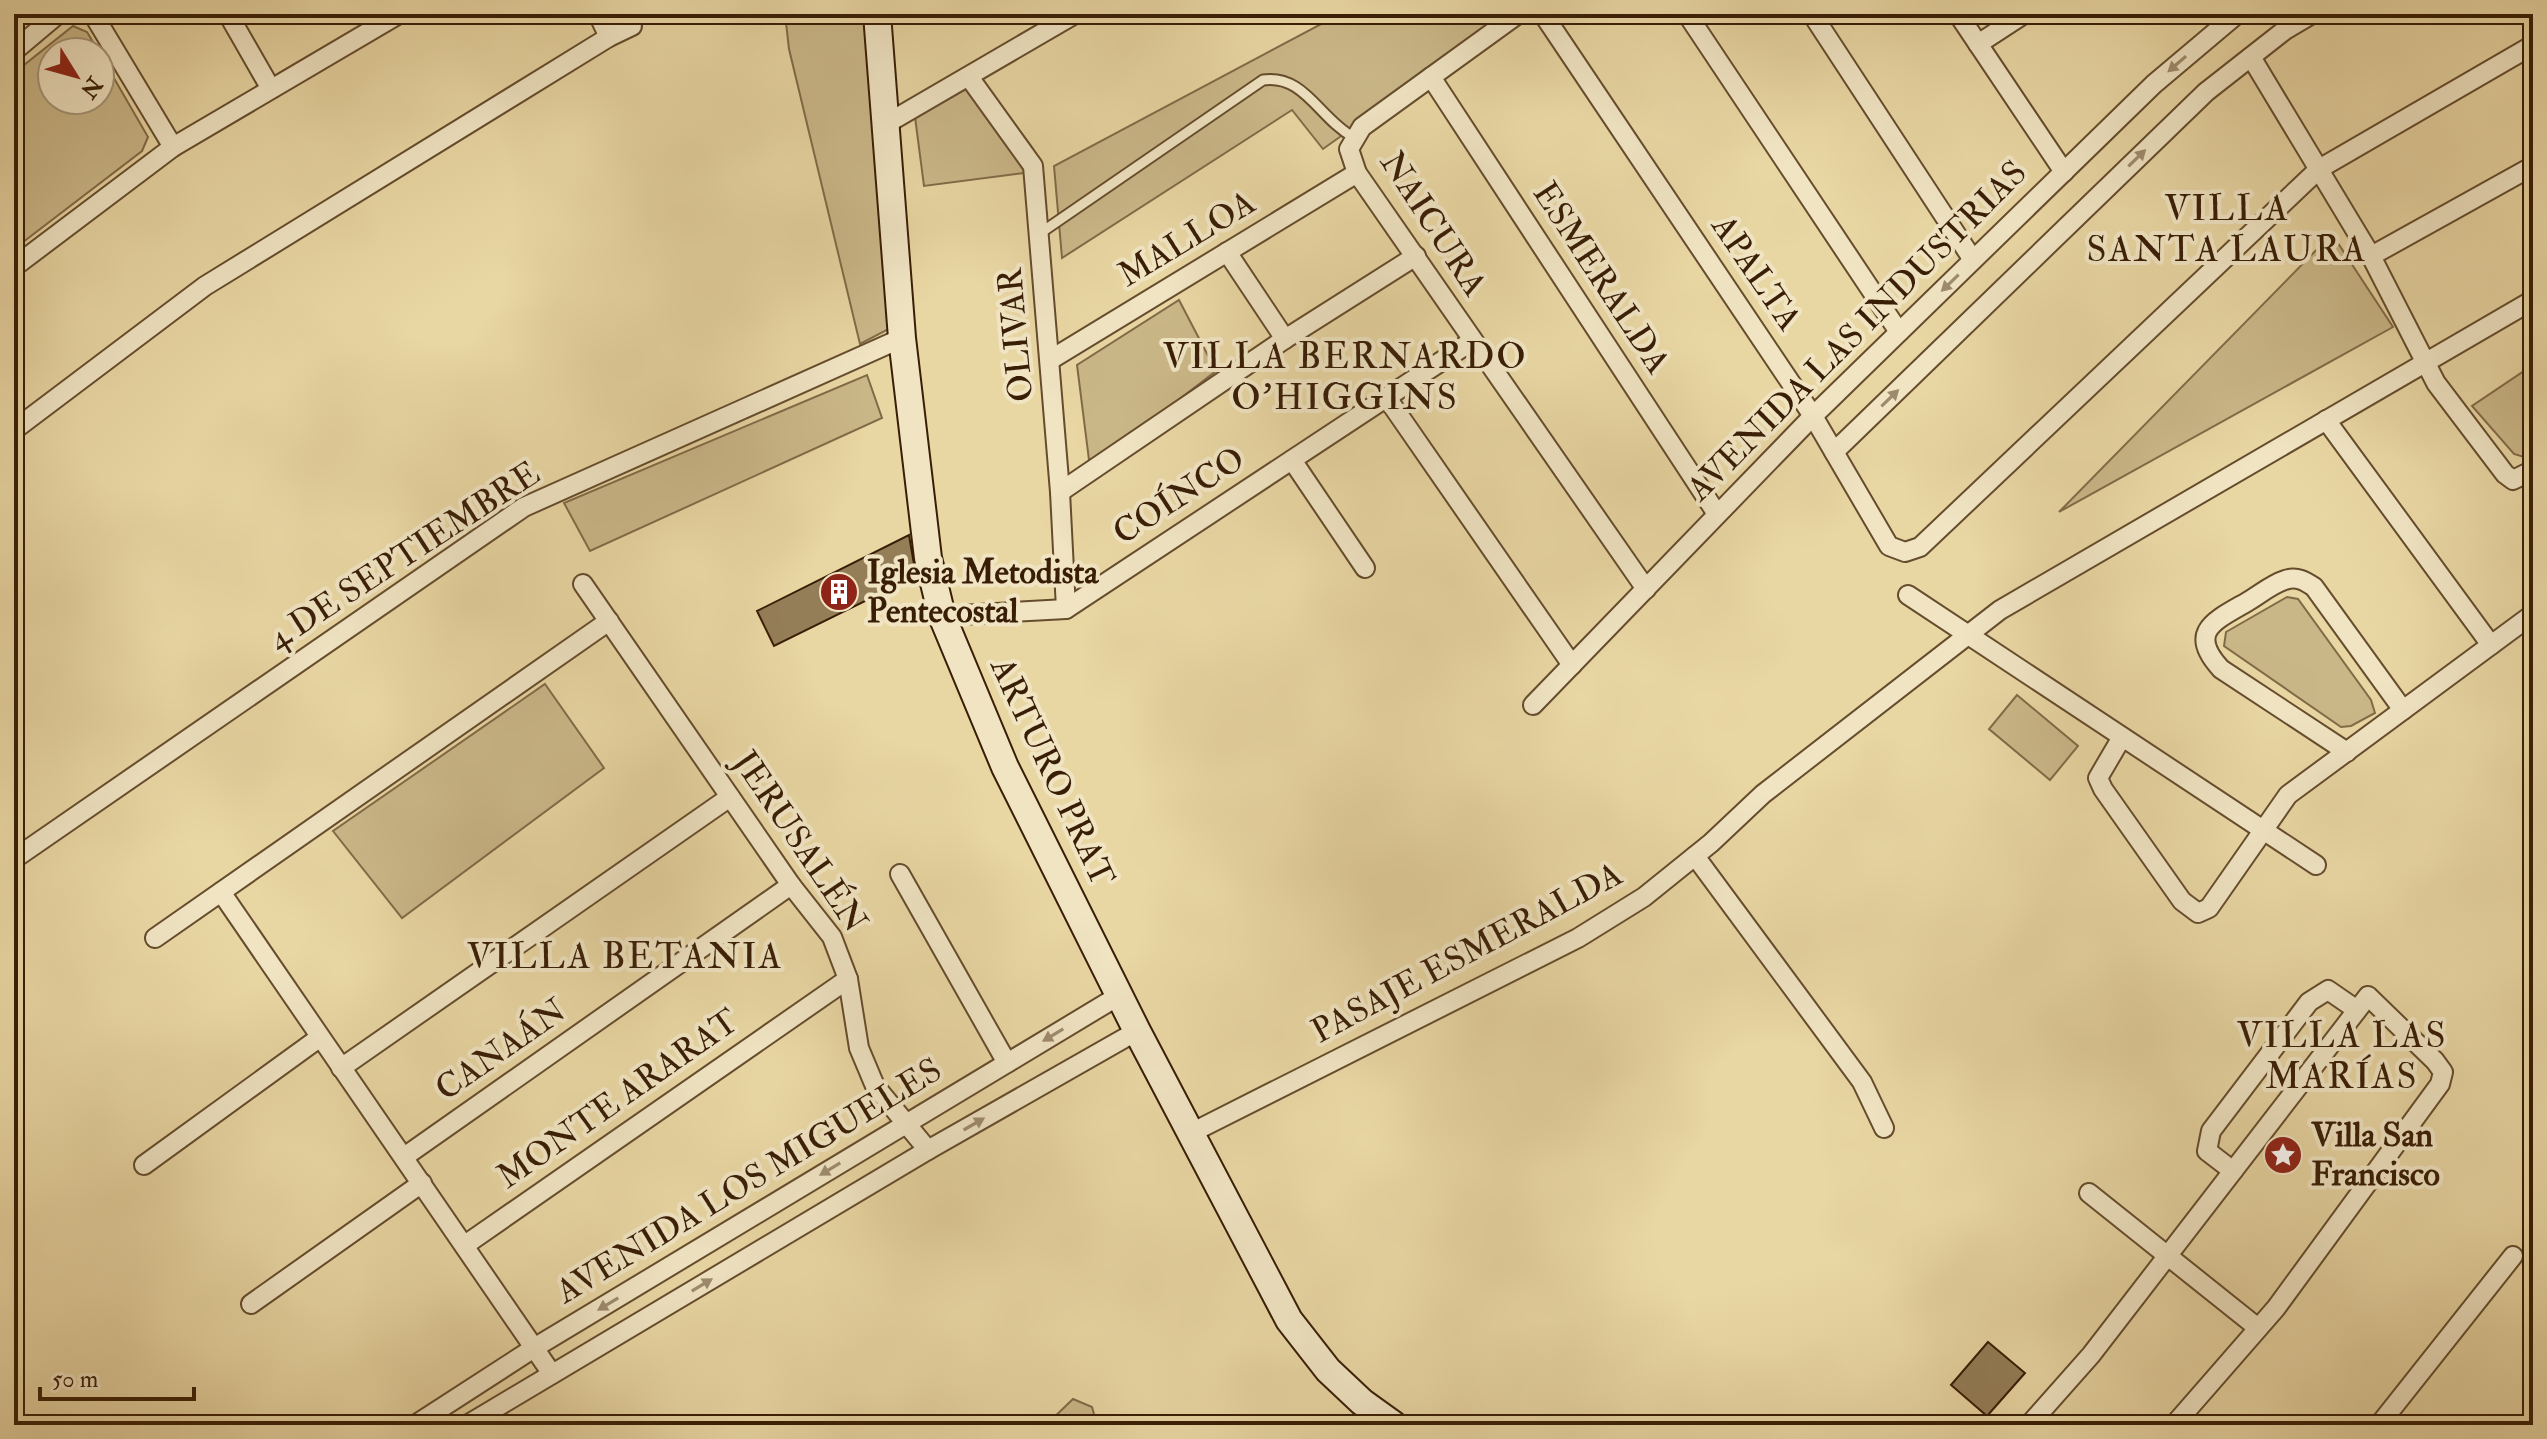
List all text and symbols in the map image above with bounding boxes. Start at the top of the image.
north arrow [36,36,116,116]
one-way arrow [2168,54,2187,72]
text: N [74,70,109,104]
street label: NAICURA [1370,143,1496,305]
one-way arrow [2127,149,2146,168]
street label: AVENIDA LAS INDUSTRIAS [1677,152,2036,511]
street label: ESMERALDA [1523,174,1679,382]
street label: MALLOA [1111,181,1264,297]
district label: VILLA SANTA LAURA [2087,186,2367,272]
street label: APALTA [1701,206,1810,339]
street label: OLIVAR [989,266,1043,404]
one-way arrow [1940,274,1959,292]
district label: VILLA BERNARDO O'HIGGINS [1162,334,1528,420]
one-way arrow [1880,389,1899,407]
street label: COÍNCO [1105,437,1253,555]
street label: 4 DE SEPTIEMBRE [260,452,548,660]
place label: Iglesia Metodista Pentecostal [867,551,1099,633]
building icon: Iglesia Metodista Pentecostal [818,571,860,613]
street label: ARTURO PRAT [980,650,1124,893]
street label: JERUSALÉN [723,741,878,942]
street label: PASAJE ESMERALDA [1304,853,1630,1053]
district label: VILLA BETANIA [467,934,783,979]
street label: CANAÁN [427,989,575,1111]
street label: MONTE ARARAT [489,1000,747,1198]
district label: VILLA LAS MARÍAS [2237,1013,2447,1099]
one-way arrow [1042,1028,1064,1042]
street label: AVENIDA LOS MIGUELES [547,1049,950,1314]
place label: Villa San Francisco [2310,1114,2440,1196]
one-way arrow [963,1117,985,1131]
place icon: Villa San Francisco [2262,1134,2304,1176]
one-way arrow [819,1162,841,1176]
one-way arrow [691,1278,713,1292]
one-way arrow [597,1297,619,1311]
scale bar [40,1351,194,1401]
text: 50 m [52,1364,99,1395]

